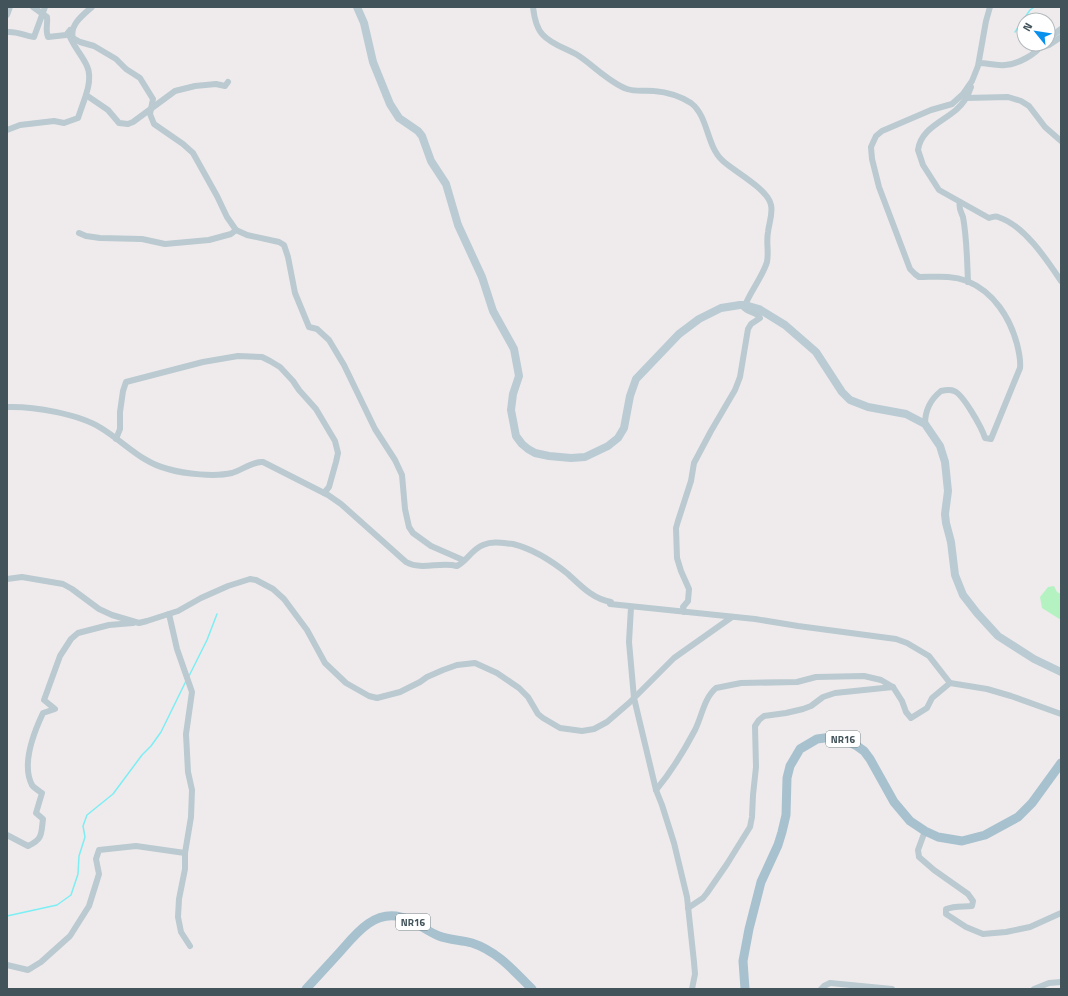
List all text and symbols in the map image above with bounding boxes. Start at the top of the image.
north arrow [1016,12,1056,52]
text: N [1019,20,1036,34]
road number: NR16 [826,731,860,747]
road number: NR16 [396,914,430,930]

